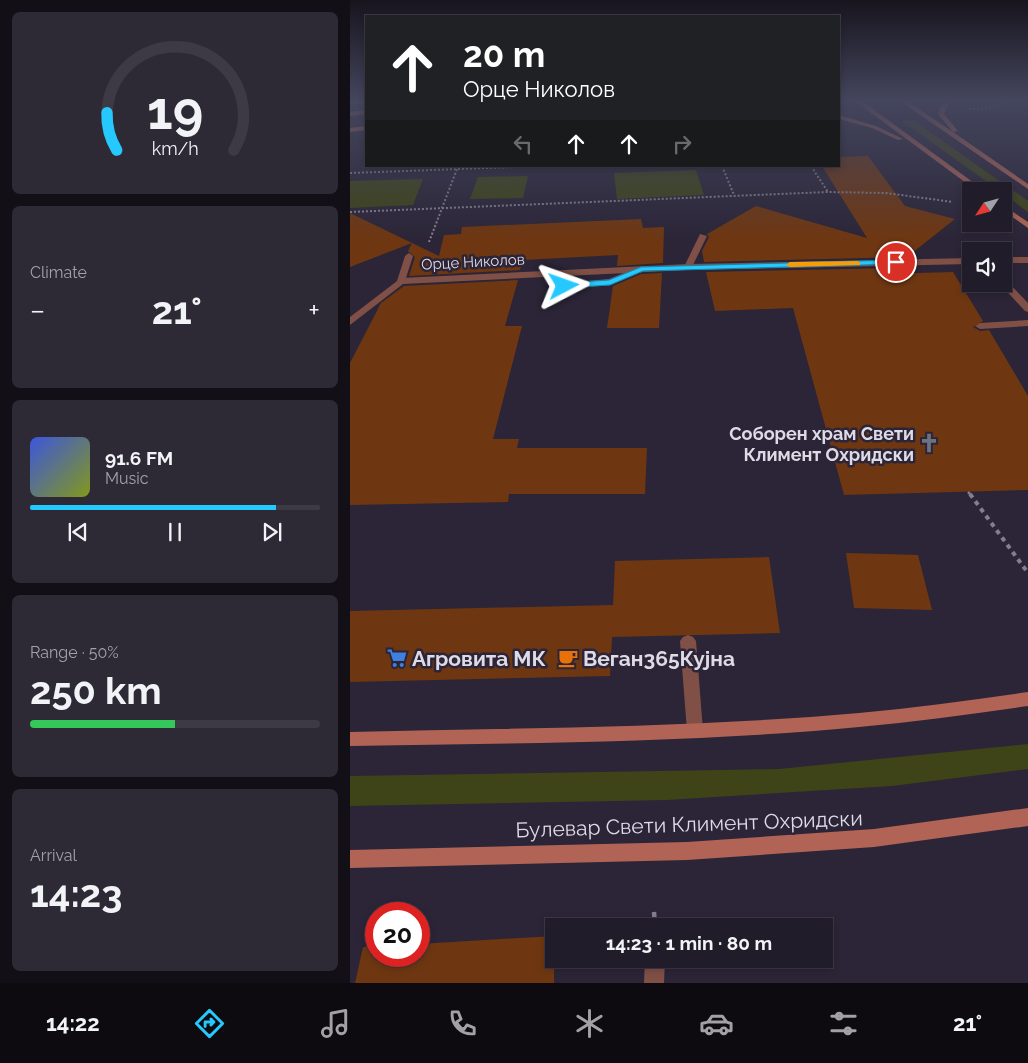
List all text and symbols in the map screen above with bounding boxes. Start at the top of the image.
text: 20 m [463,34,545,75]
icon: ahead [380,35,445,100]
text: Орце Николов [463,76,615,102]
text: 19 [147,80,203,141]
icon: left [509,130,537,158]
icon: ahead [562,130,590,158]
icon: ahead [615,130,643,158]
icon: right [668,130,696,158]
text: km/h [151,138,199,159]
north arrow [962,182,1012,232]
map controls [962,182,1012,292]
pin [875,241,917,283]
button: sound [962,242,1012,292]
icon: arrive [882,248,910,276]
street label: Орце Николов [421,250,525,274]
position arrow [537,259,589,311]
text: Climate [30,263,87,282]
text: 21° [152,288,202,333]
text: − [30,294,45,327]
text: + [308,294,320,327]
place label: Соборен храм Свети Климент Охридски [729,423,914,465]
church icon: Соборен храм Свети Климент Охридски [918,432,940,454]
text: 91.6 FM [105,447,173,469]
text: Music [105,469,149,488]
icon: previous [64,518,92,546]
icon: pause [161,518,189,546]
icon: next [258,518,286,546]
text: Range · 50% [30,643,119,662]
place label: Агровита МК [412,646,546,671]
place label: Веган365Кујна [583,646,735,671]
supermarket icon: Агровита МК [386,647,408,669]
cafe icon: Веган365Кујна [557,647,579,669]
text: 250 km [30,668,162,713]
street label: Булевар Свети Климент Охридски [515,805,863,843]
text: Arrival [30,846,77,865]
text: 14:23 [30,871,123,916]
speed limit sign: 20 [365,902,430,967]
text: 14:23 · 1 min · 80 m [606,932,772,954]
icon: directions [192,1006,227,1041]
icon: music [318,1006,353,1041]
icon: phone [445,1006,480,1041]
icon: climate [572,1006,607,1041]
icon: car [699,1006,734,1041]
icon: filters [826,1006,861,1041]
text: 14:22 [46,1010,100,1036]
text: 21° [953,1010,982,1036]

